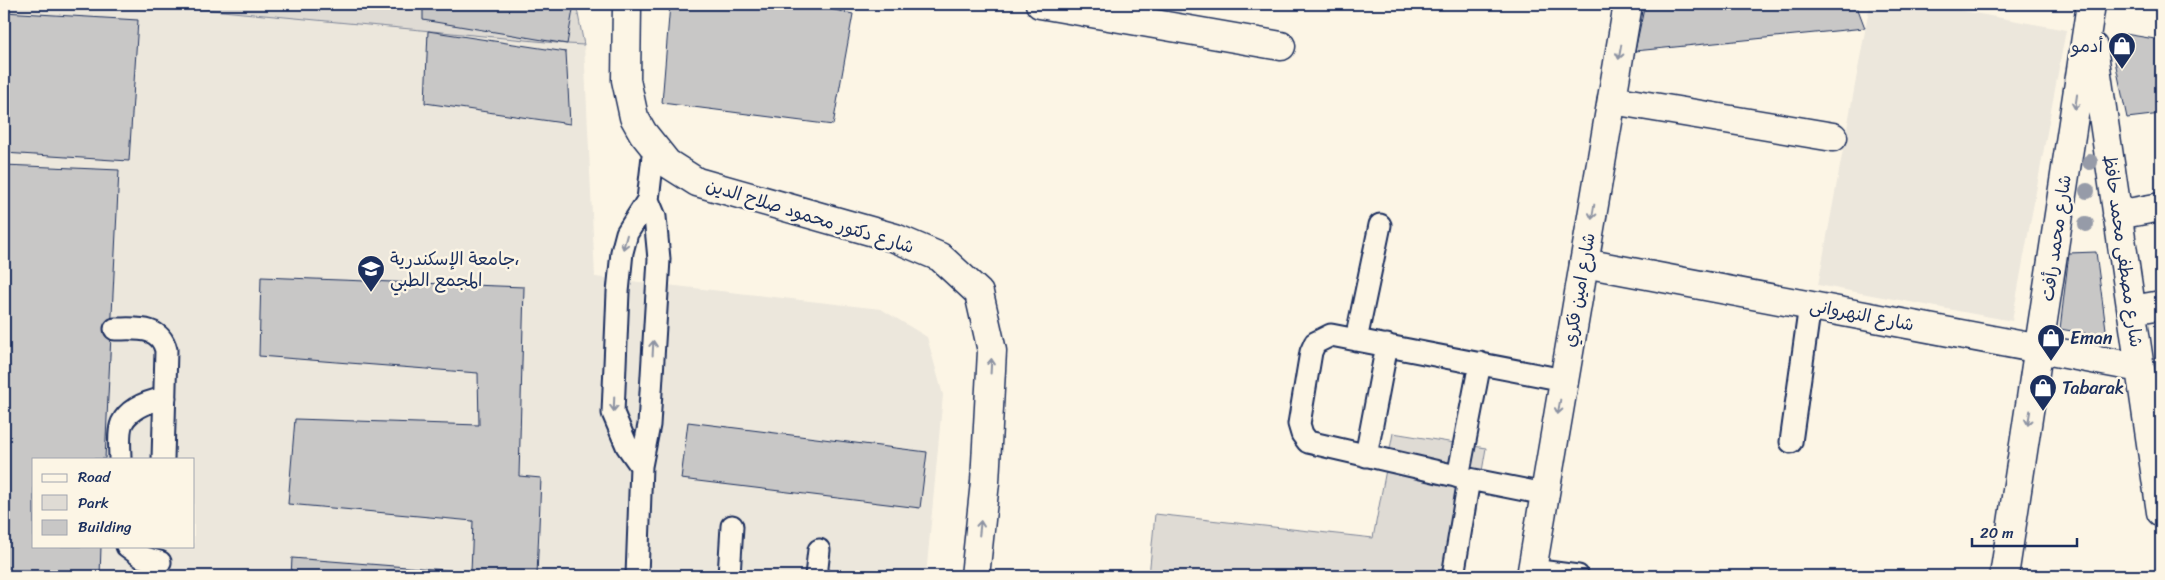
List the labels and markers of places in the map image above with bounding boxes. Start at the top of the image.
place label: أدمو [2070,30,2104,62]
shop icon: أدمو [2107,31,2137,70]
place label: جامعة الإسكندرية، المجمع الطبي [390,243,520,296]
school or university icon: جامعة الإسكندرية، المجمع الطبي [356,254,386,293]
place label: Eman [2070,322,2113,354]
shop icon: Eman [2036,323,2066,362]
place label: Tabarak [2062,372,2124,404]
shop icon: Tabarak [2028,373,2058,412]

